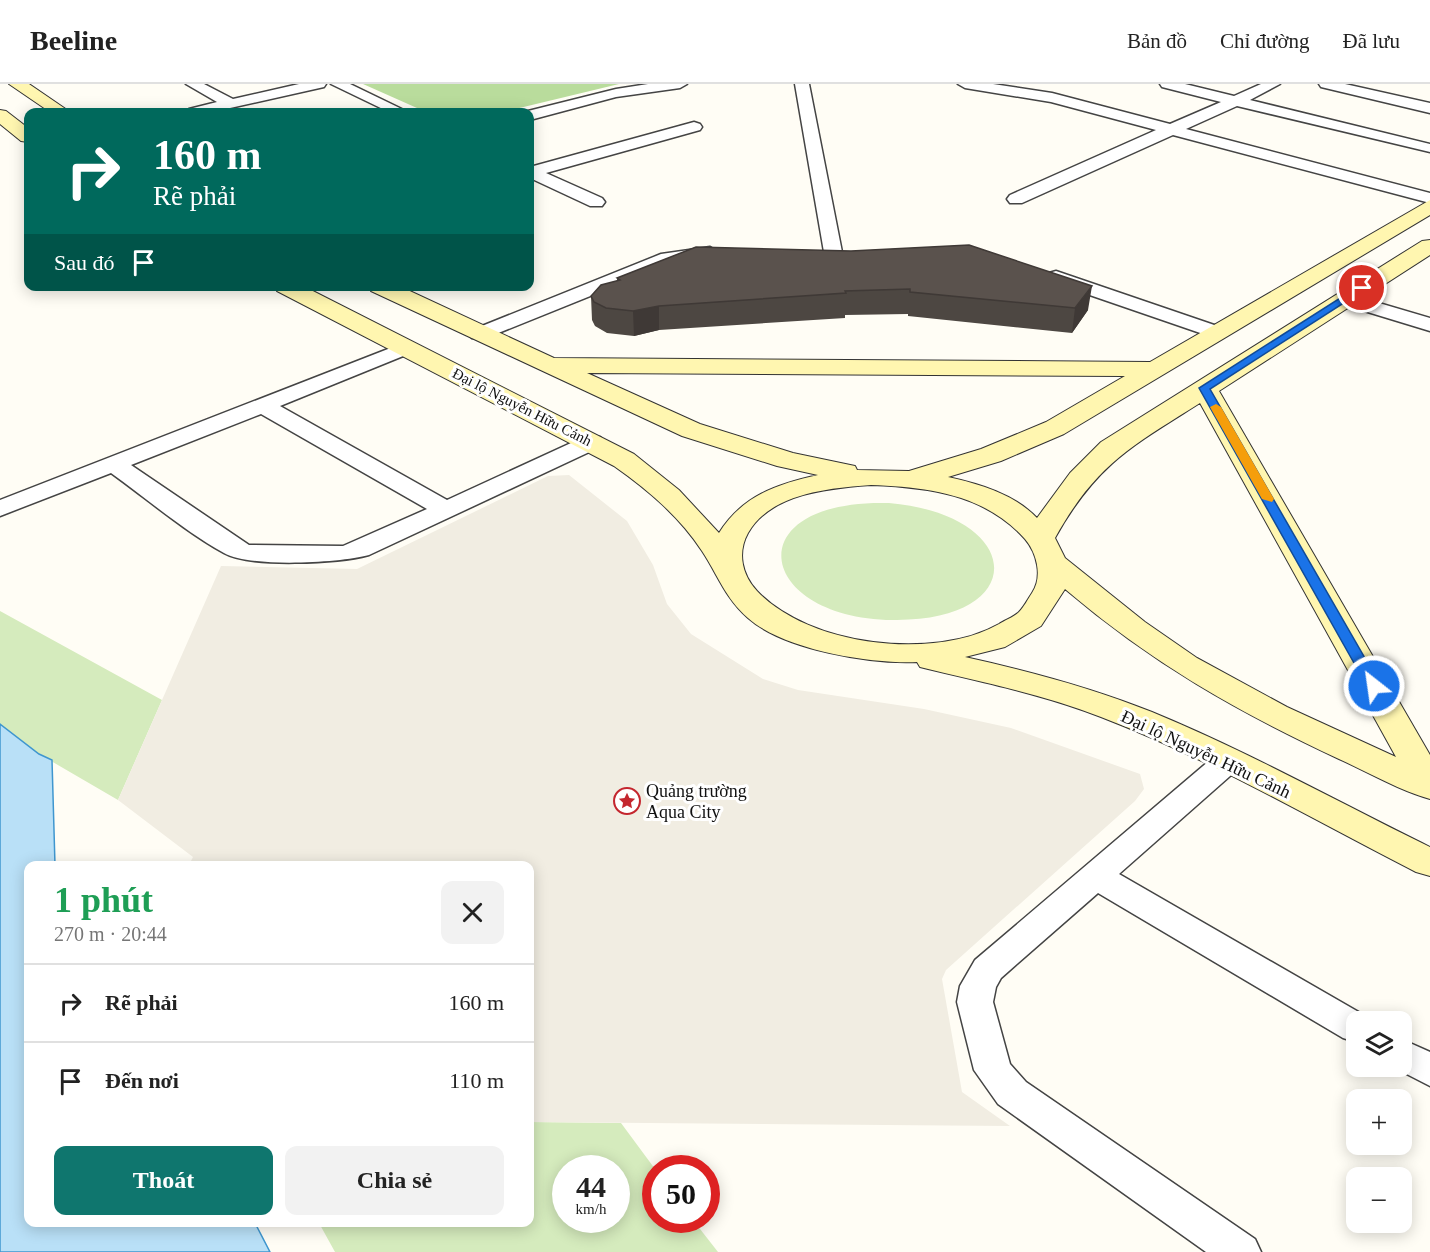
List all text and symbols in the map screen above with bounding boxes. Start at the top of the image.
text: Beeline [30,25,117,56]
text: Bản đồ [1127,29,1187,53]
text: Chỉ đường [1220,29,1310,53]
text: Đã lưu [1343,29,1400,53]
icon: right [54,132,132,210]
text: 160 m [153,132,262,178]
text: Rẽ phải [153,181,236,211]
icon: arrive [127,246,160,279]
text: Sau đó [54,250,115,275]
pin [1336,262,1387,313]
icon: arrive [1345,271,1378,304]
street label: Đại lộ Nguyễn Hữu Cảnh [450,365,595,449]
position arrow [1342,654,1406,718]
street label: Đại lộ Nguyễn Hữu Cảnh [1118,706,1294,802]
place label: Quảng trường Aqua City [646,781,747,822]
place icon: Quảng trường Aqua City [612,786,642,816]
text: 1 phút [54,880,153,920]
button: close [441,881,504,944]
text: 270 m · 20:44 [54,923,167,945]
icon: right [54,987,87,1020]
text: Rẽ phải [105,990,178,1015]
text: 160 m [448,990,504,1015]
map controls [1346,1011,1412,1233]
button: layers [1346,1011,1412,1077]
icon: arrive [54,1065,87,1098]
text: Đến nơi [105,1068,179,1093]
text: 110 m [449,1068,504,1093]
button: + [1346,1089,1412,1155]
button: Thoát [54,1146,273,1215]
button: Chia sẻ [285,1146,504,1215]
speed limit sign: 50 [642,1155,720,1233]
button: − [1346,1167,1412,1233]
text: 44 [576,1170,606,1203]
text: km/h [576,1201,606,1217]

